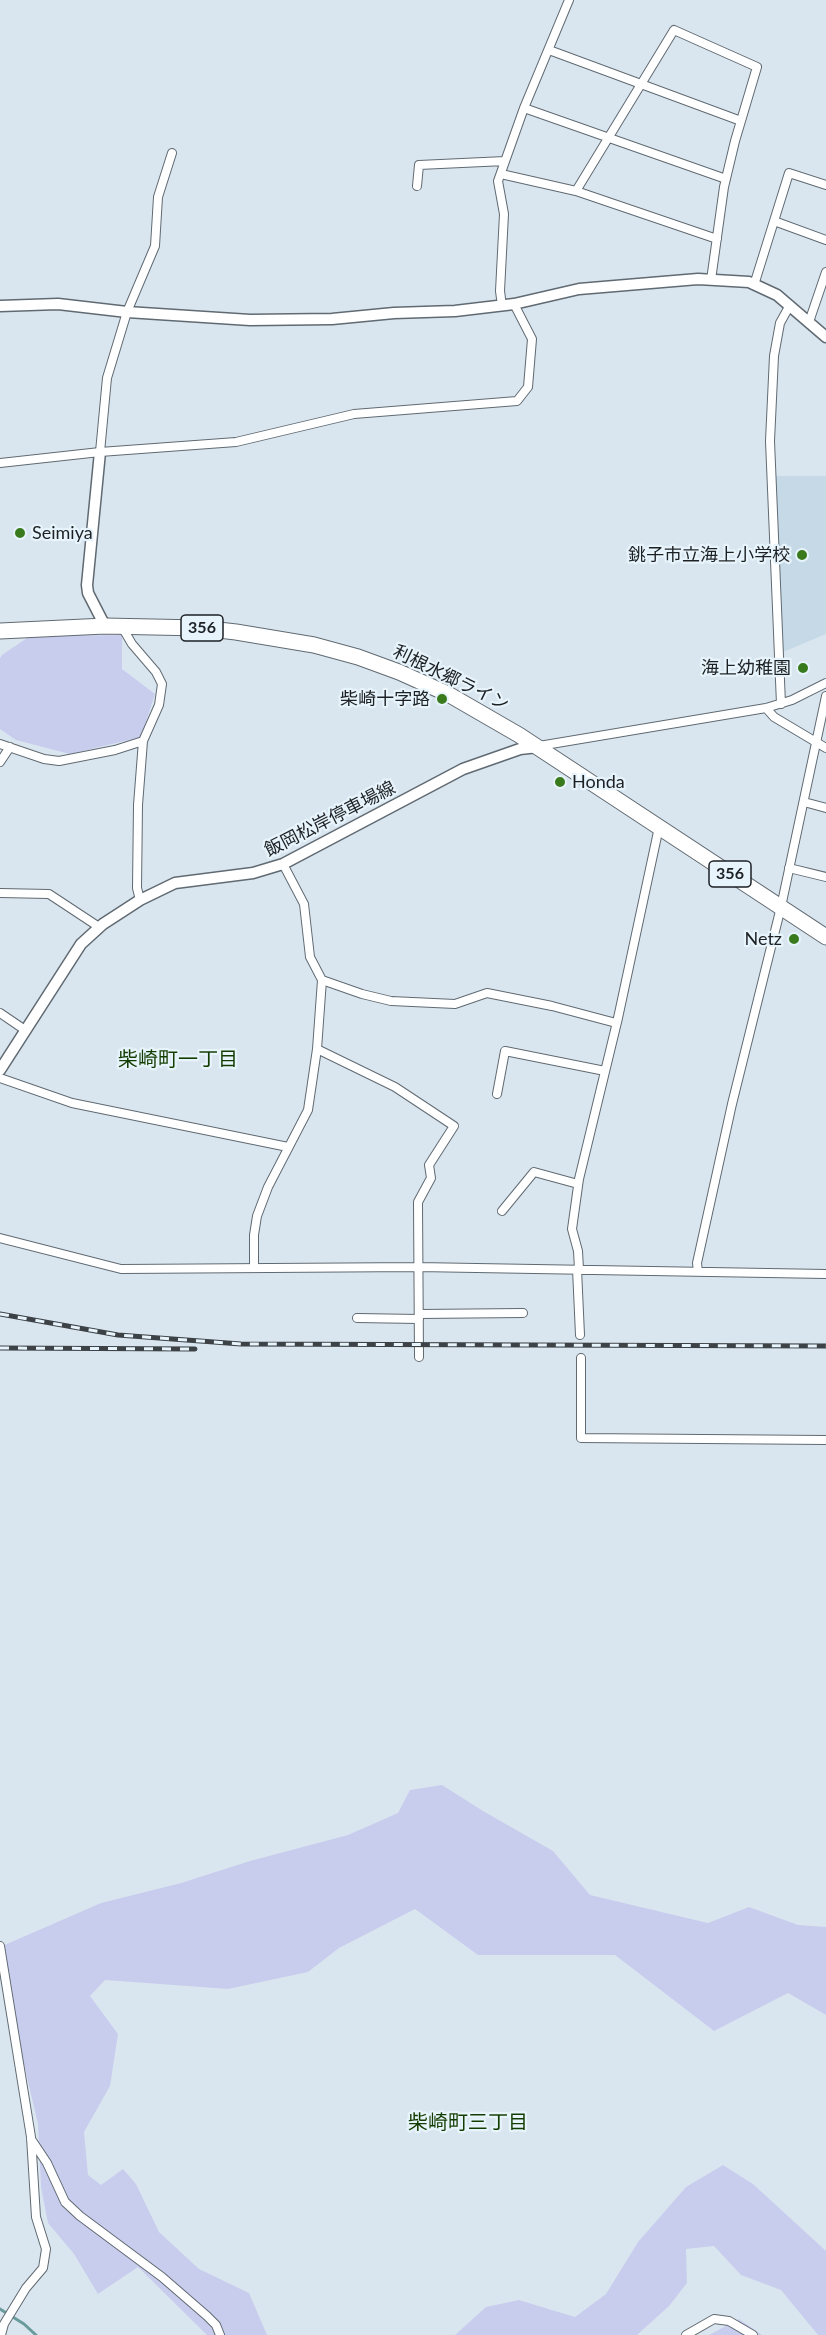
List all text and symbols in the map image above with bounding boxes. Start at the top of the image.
place label: Seimiya [32,522,93,544]
marker: Seimiya [13,526,27,540]
place label: 銚子市立海上小学校 [628,544,790,566]
marker: 銚子市立海上小学校 [795,548,809,562]
road number: 356 [181,615,223,641]
street label: 利根水郷ライン [390,641,512,715]
place label: 海上幼稚園 [701,657,791,679]
marker: 海上幼稚園 [796,661,810,675]
place label: 柴崎十字路 [340,688,430,710]
marker: 柴崎十字路 [435,692,449,706]
place label: Honda [572,771,625,793]
marker: Honda [553,775,567,789]
street label: 飯岡松岸停車場線 [261,777,399,861]
road number: 356 [709,861,751,887]
place label: Netz [745,928,782,950]
marker: Netz [787,932,801,946]
district label: 柴崎町一丁目 [118,1048,238,1072]
district label: 柴崎町三丁目 [408,2111,528,2135]

